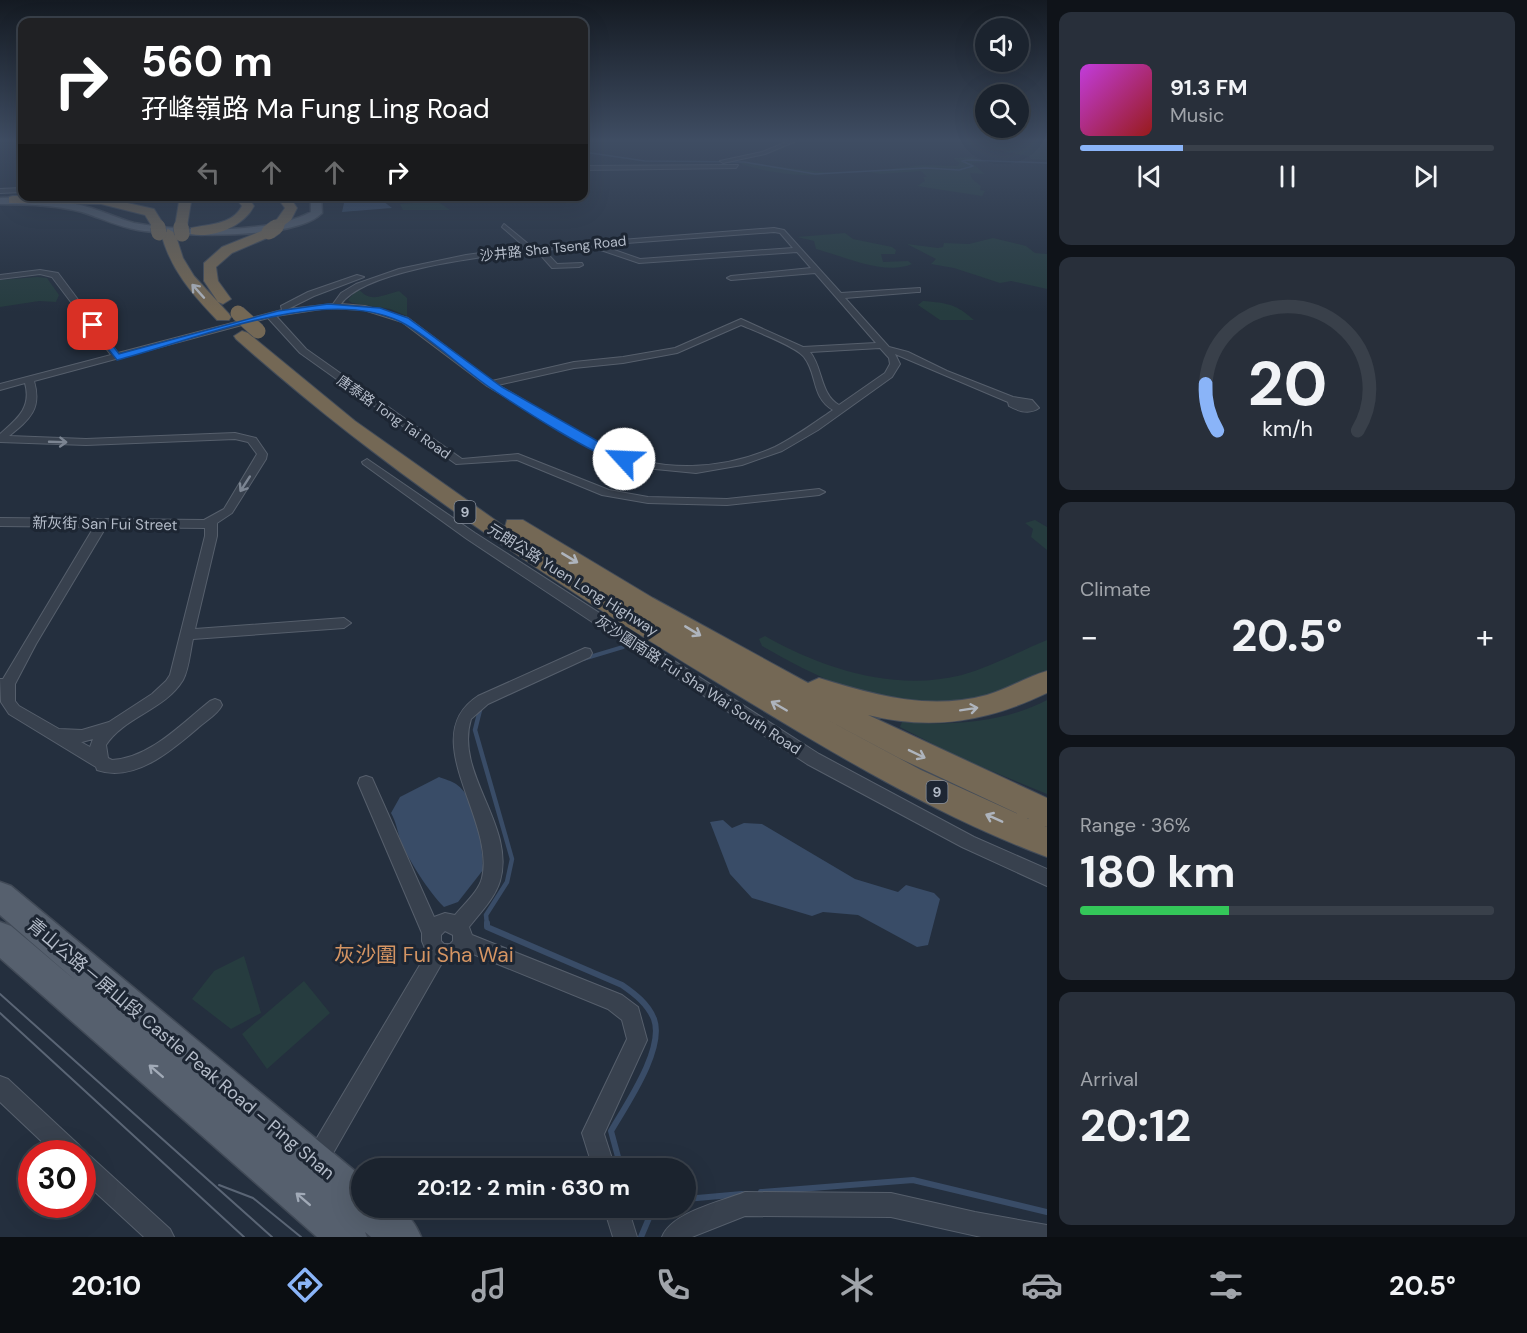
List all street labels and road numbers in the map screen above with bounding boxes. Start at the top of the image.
street label: 沙井路 Sha Tseng Road [479,231,627,265]
street label: 唐泰路 Tong Tai Road [334,371,454,463]
road number: 9 [454,501,476,523]
street label: 新灰街 San Fui Street [32,513,178,535]
street label: 元朗公路 Yuen Long Highway [484,519,663,641]
street label: 灰沙圍南路 Fui Sha Wai South Road [591,611,805,759]
road number: 9 [926,781,948,803]
street label: 青山公路－屏山段 Castle Peak Road – Ping Shan [22,913,340,1185]

